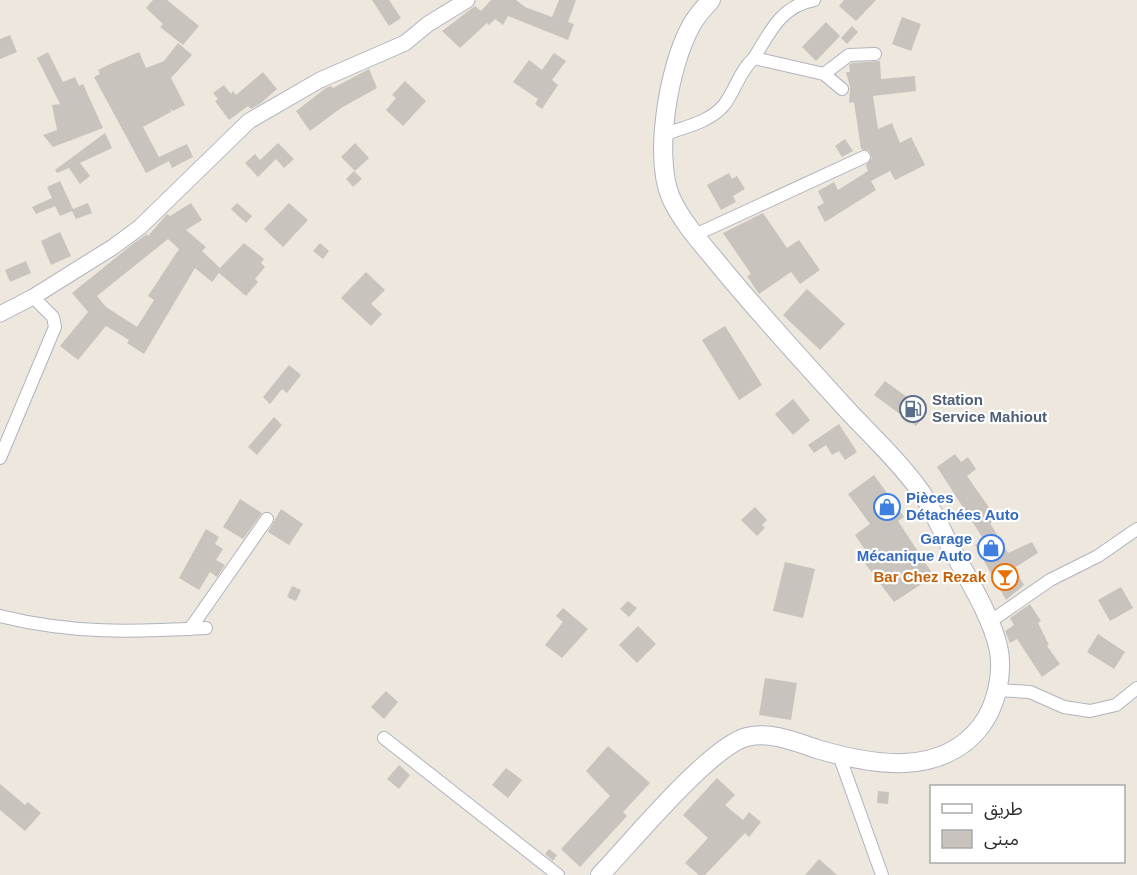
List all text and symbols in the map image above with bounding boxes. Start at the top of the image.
place label: Station Service Mahiout [932,391,1047,425]
fuel station icon: Station Service Mahiout [898,394,928,424]
place label: Pièces Détachées Auto [906,489,1019,523]
shop icon: Pièces Détachées Auto [872,492,902,522]
place label: Garage Mécanique Auto [857,530,972,564]
shop icon: Garage Mécanique Auto [976,533,1006,563]
bar icon: Bar Chez Rezak [990,562,1020,592]
place label: Bar Chez Rezak [873,568,987,585]
legend [930,785,1125,863]
text: طريق [984,799,1023,820]
text: مبنى [984,829,1019,850]

